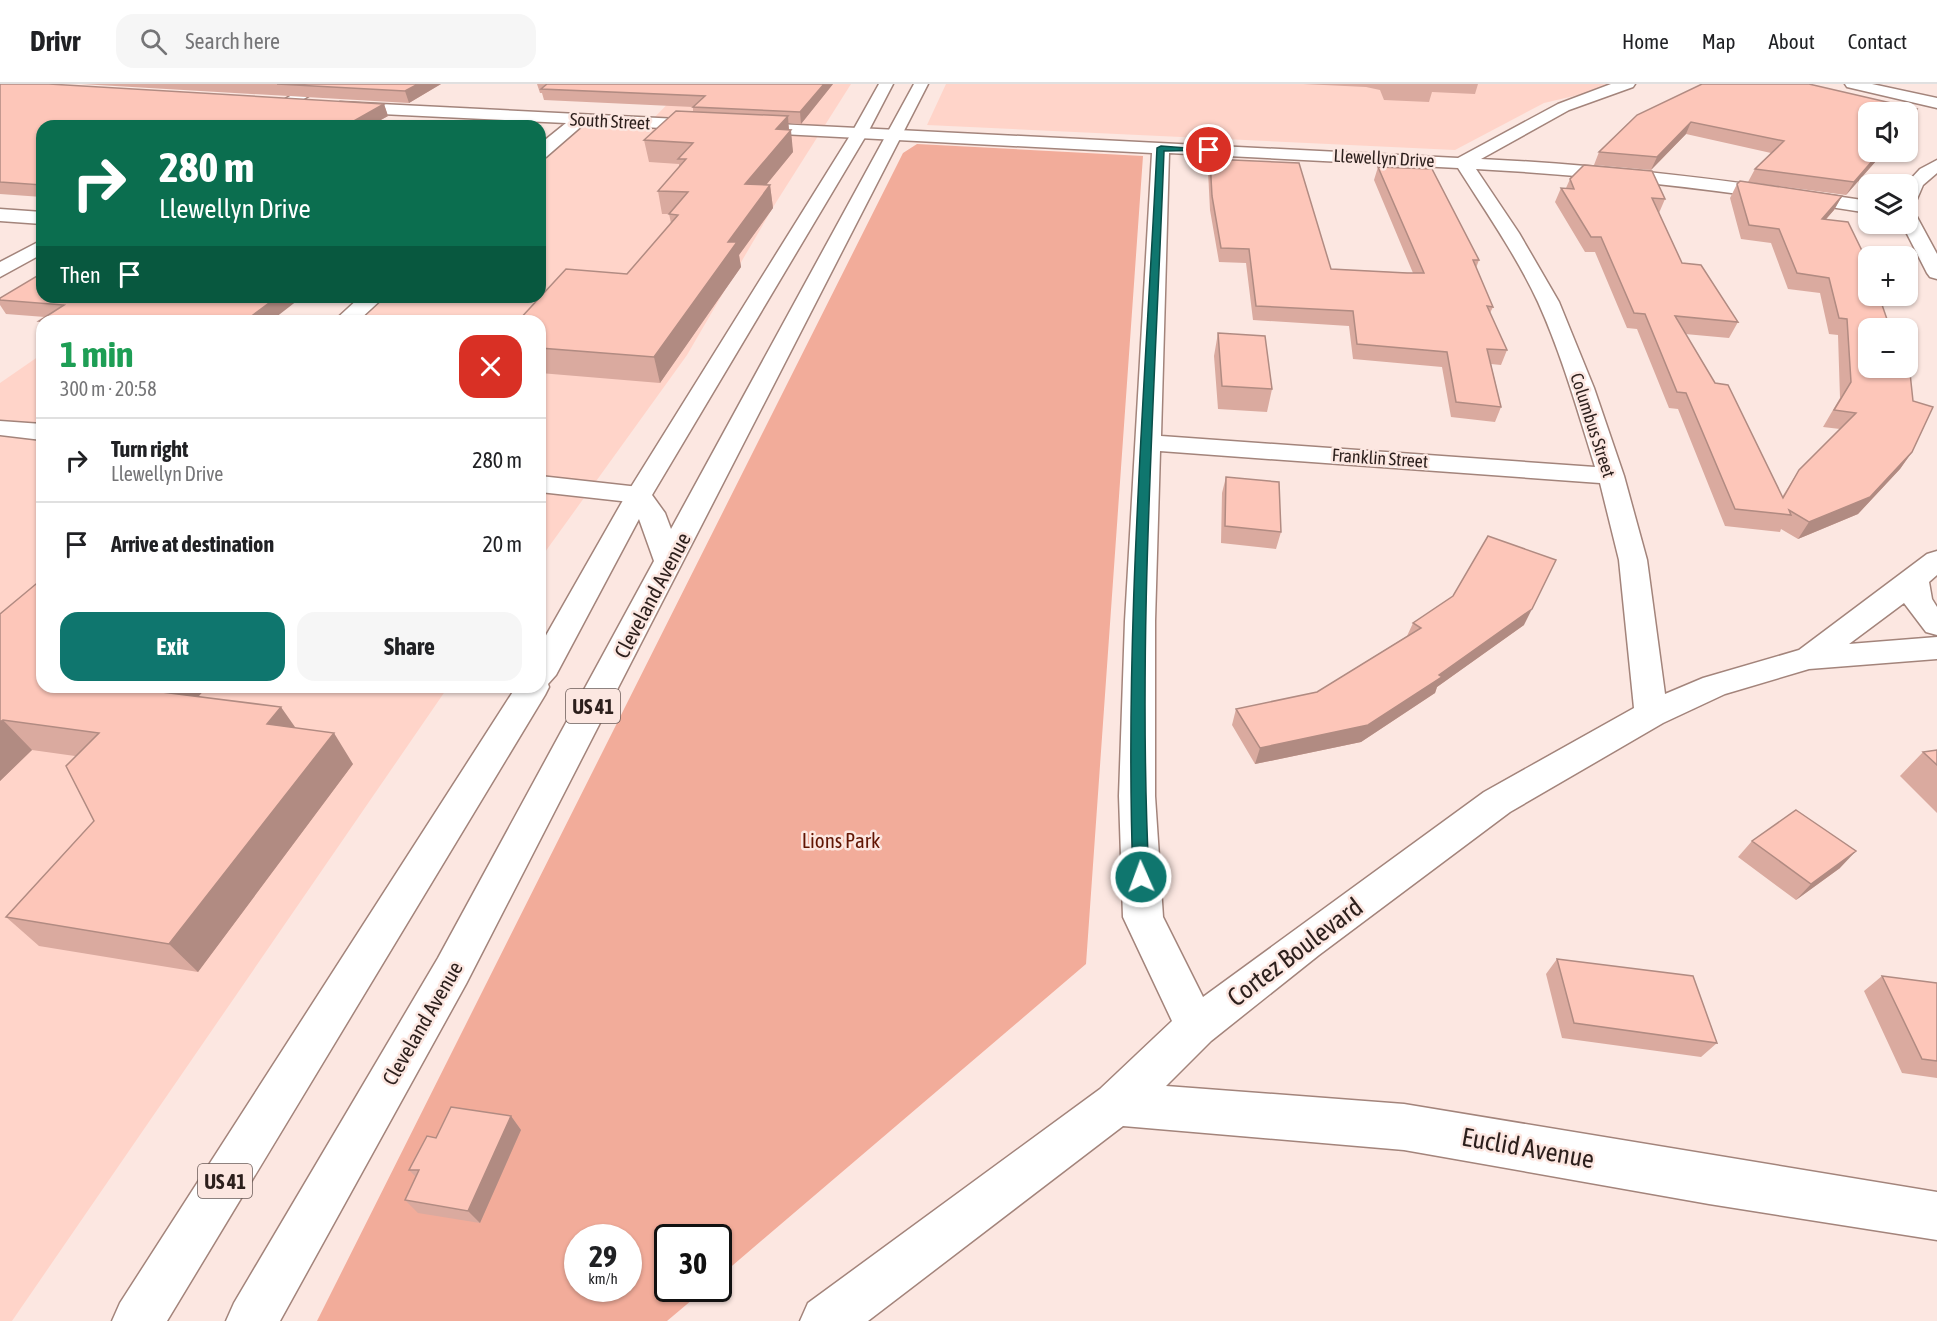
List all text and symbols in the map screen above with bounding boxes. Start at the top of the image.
search box [116,14,536,68]
text: Drivr [30,25,80,57]
icon: search [137,25,170,58]
text: Search here [185,28,280,54]
text: Home [1622,29,1669,53]
text: Map [1702,29,1736,53]
text: About [1769,29,1815,53]
text: Contact [1848,29,1907,53]
map controls [1858,102,1918,378]
button: sound [1858,102,1918,162]
street label: South Street [569,108,651,134]
pin [1183,124,1234,175]
icon: arrive [1192,133,1225,166]
text: 280 m [159,143,254,191]
icon: right [60,144,138,222]
street label: Llewellyn Drive [1333,145,1435,171]
button: layers [1858,174,1918,234]
text: Llewellyn Drive [159,193,311,224]
button: + [1858,246,1918,306]
icon: arrive [113,258,146,291]
text: Then [60,262,101,288]
button: − [1858,318,1918,378]
text: 1 min [60,333,134,375]
button: close [459,335,522,398]
street label: Columbus Street [1566,370,1620,480]
text: 300 m · 20:58 [60,377,157,400]
text: Turn right [111,436,188,462]
icon: right [60,444,93,477]
street label: Franklin Street [1331,444,1429,472]
text: 280 m [472,447,522,473]
text: Llewellyn Drive [111,462,223,485]
icon: arrive [60,528,93,561]
street label: Cleveland Avenue [609,528,695,662]
text: Arrive at destination [111,531,274,557]
text: 20 m [482,531,522,557]
button: Exit [60,612,285,681]
button: Share [297,612,522,681]
road number: US 41 [566,689,620,723]
park label: Lions Park [802,828,880,852]
position arrow [1109,845,1173,909]
street label: Cortez Boulevard [1222,892,1368,1012]
street label: Cleveland Avenue [377,957,467,1089]
street label: Euclid Avenue [1459,1122,1597,1174]
road number: US 41 [198,1164,252,1198]
speed limit sign: 30 [654,1224,732,1302]
text: 29 [589,1239,617,1273]
text: km/h [588,1270,618,1287]

